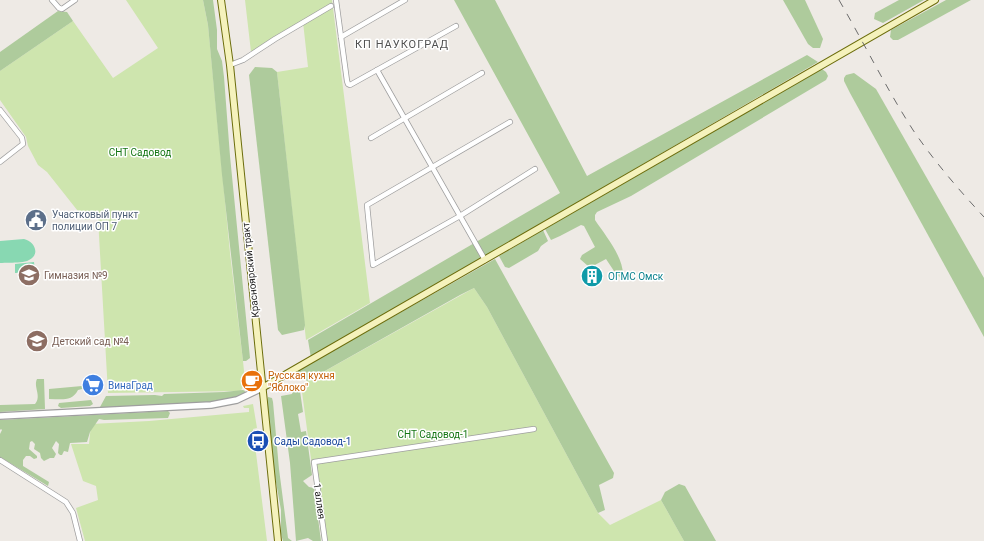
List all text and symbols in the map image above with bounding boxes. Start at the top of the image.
district label: КП НАУКОГРАД [355,38,449,51]
park label: СНТ Садовод [109,147,171,158]
public building icon: Участковый пункт полиции ОП 7 [23,207,49,233]
place label: Участковый пункт полиции ОП 7 [52,209,139,232]
street label: Красноярский тракт [240,221,261,318]
school or university icon: Гимназия №9 [16,262,42,288]
building icon: ОГМС Омск [579,263,605,289]
place label: Гимназия №9 [44,270,108,281]
place label: ОГМС Омск [608,271,664,282]
school or university icon: Детский сад №4 [24,328,50,354]
place label: Детский сад №4 [52,336,129,347]
cafe icon: Русская кухня "Яблоко" [239,368,265,394]
place label: Русская кухня "Яблоко" [268,370,335,393]
supermarket icon: ВинаГрад [80,372,106,398]
place label: ВинаГрад [108,380,153,391]
bus stop icon: Сады Садовод-1 [245,428,271,454]
park label: СНТ Садовод-1 [398,429,468,440]
place label: Сады Садовод-1 [274,436,351,447]
street label: 1 аллея [312,483,327,520]

